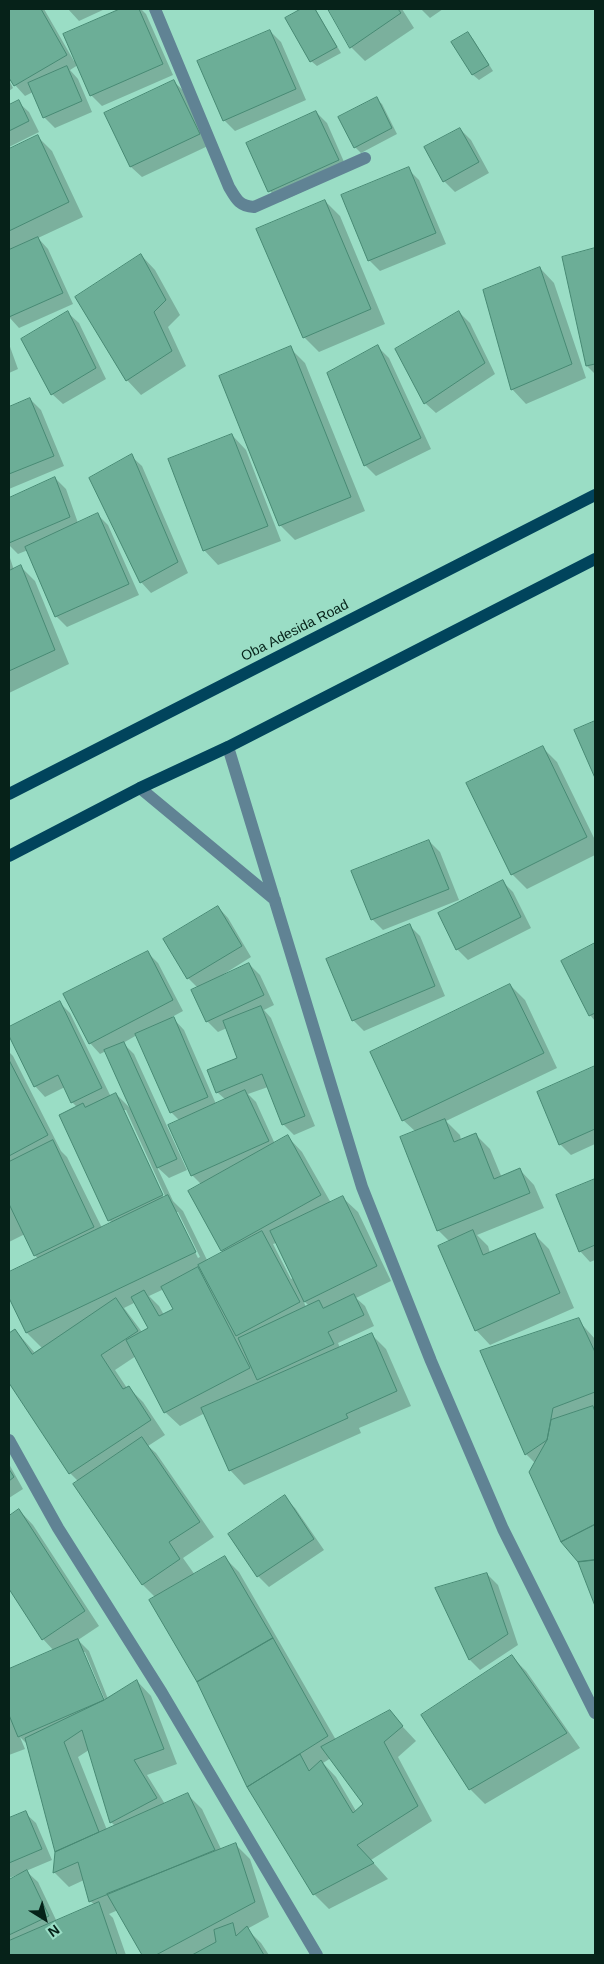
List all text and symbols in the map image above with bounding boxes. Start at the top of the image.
street label: Oba Adesida Road [238,597,352,665]
north arrow [20,1894,70,1944]
text: N [45,1922,63,1941]

